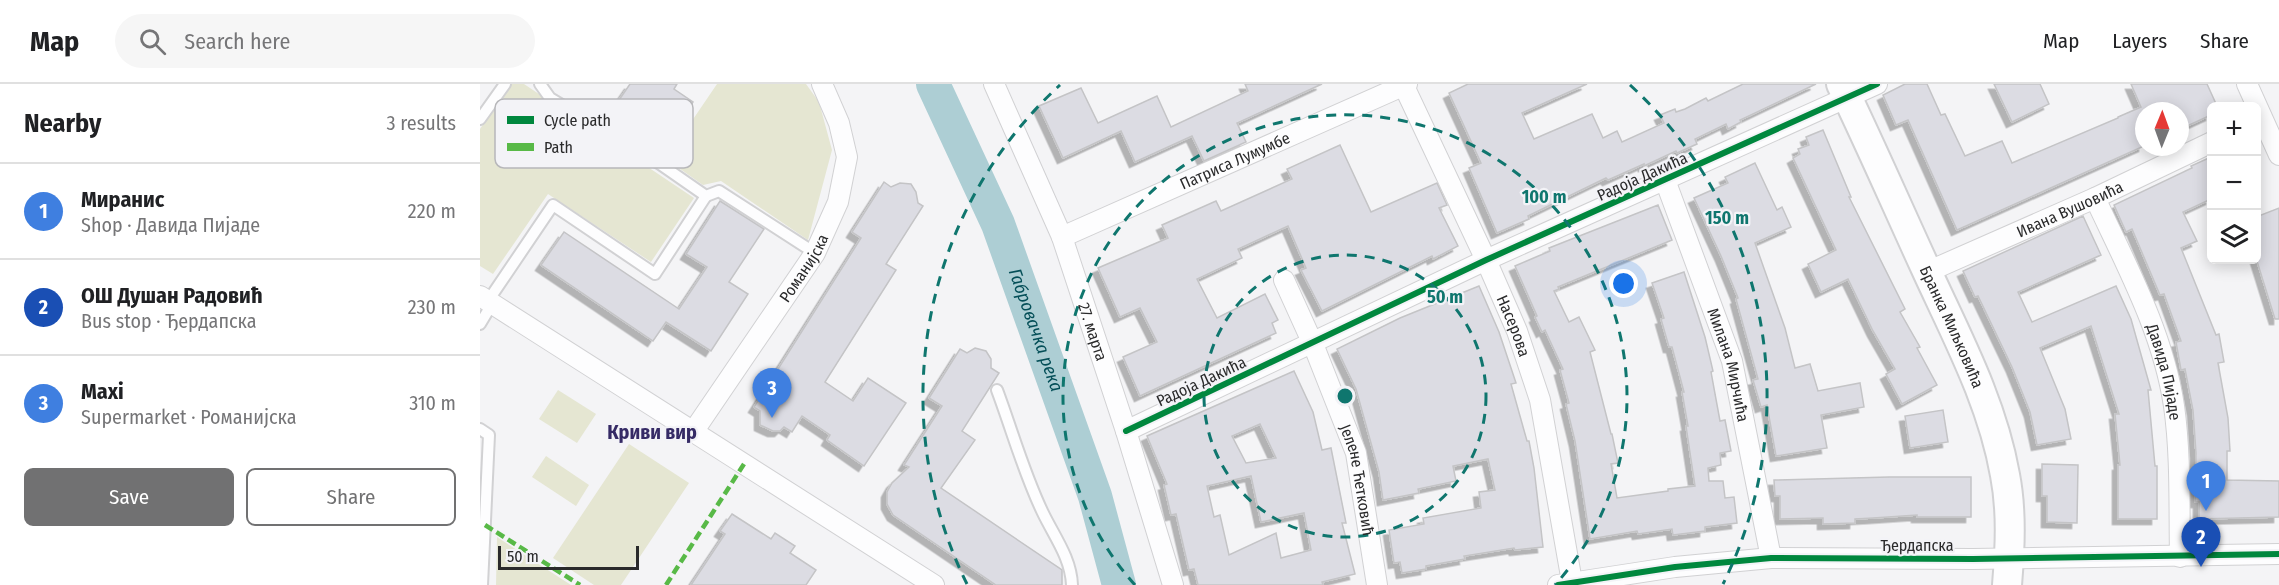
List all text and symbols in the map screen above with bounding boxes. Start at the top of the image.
search box [115,14,535,68]
text: Map [30,25,79,58]
icon: search [136,25,169,58]
text: Search here [184,28,290,55]
text: Map [2043,28,2079,54]
text: Layers [2112,28,2167,54]
text: Share [2200,28,2249,54]
legend [495,99,693,168]
north arrow [2135,102,2189,156]
map controls [2207,102,2261,264]
button: + [2207,102,2261,156]
text: Nearby [24,108,101,139]
text: 3 results [387,111,456,135]
text: Cycle path [544,111,611,130]
street label: Патриса Лумумбе [1177,128,1293,194]
text: Path [544,138,573,157]
street label: Радоја Дакића [1594,148,1690,205]
button: − [2207,156,2261,210]
street label: Ивана Вушовића [2014,177,2126,241]
text: Миранис [81,186,164,213]
text: 100 m [1522,186,1566,208]
text: 1 [39,199,48,223]
text: 220 m [408,199,456,223]
text: 150 m [1705,207,1749,229]
button: layers [2207,210,2261,264]
text: Shop · Давида Пијаде [81,213,260,237]
street label: Романијска [775,231,832,306]
street label: Бранка Миљковића [1916,263,1988,391]
water label: Габровачка река [1004,266,1068,395]
your location [1609,269,1638,298]
text: ОШ Душан Радовић [81,282,263,309]
text: 50 m [1427,286,1463,308]
street label: Насерова [1492,292,1534,359]
text: 2 [39,295,48,319]
text: 230 m [408,295,456,319]
street label: 27. марта [1074,300,1111,363]
street label: Милана Мирчића [1703,306,1753,424]
text: Bus stop · Ђердапска [81,309,256,333]
street label: Давида Пијаде [2142,320,2185,421]
street label: Радоја Дакића [1153,352,1249,410]
pin: 3 [752,368,792,418]
text: Maxi [81,378,124,405]
centre of rings [1335,386,1355,406]
text: 3 [39,391,48,415]
text: 310 m [409,391,456,415]
text: Supermarket · Романијска [81,405,296,429]
district label: Криви вир [607,420,697,444]
street label: Јелене Ћетковић [1336,421,1378,537]
pin: 1 [2186,462,2226,511]
button: Save [24,468,234,526]
button: Share [246,468,456,526]
pin: 2 [2182,518,2220,567]
street label: Ђердапска [1881,536,1954,555]
scale bar [498,543,639,570]
text: 50 m [507,547,539,566]

